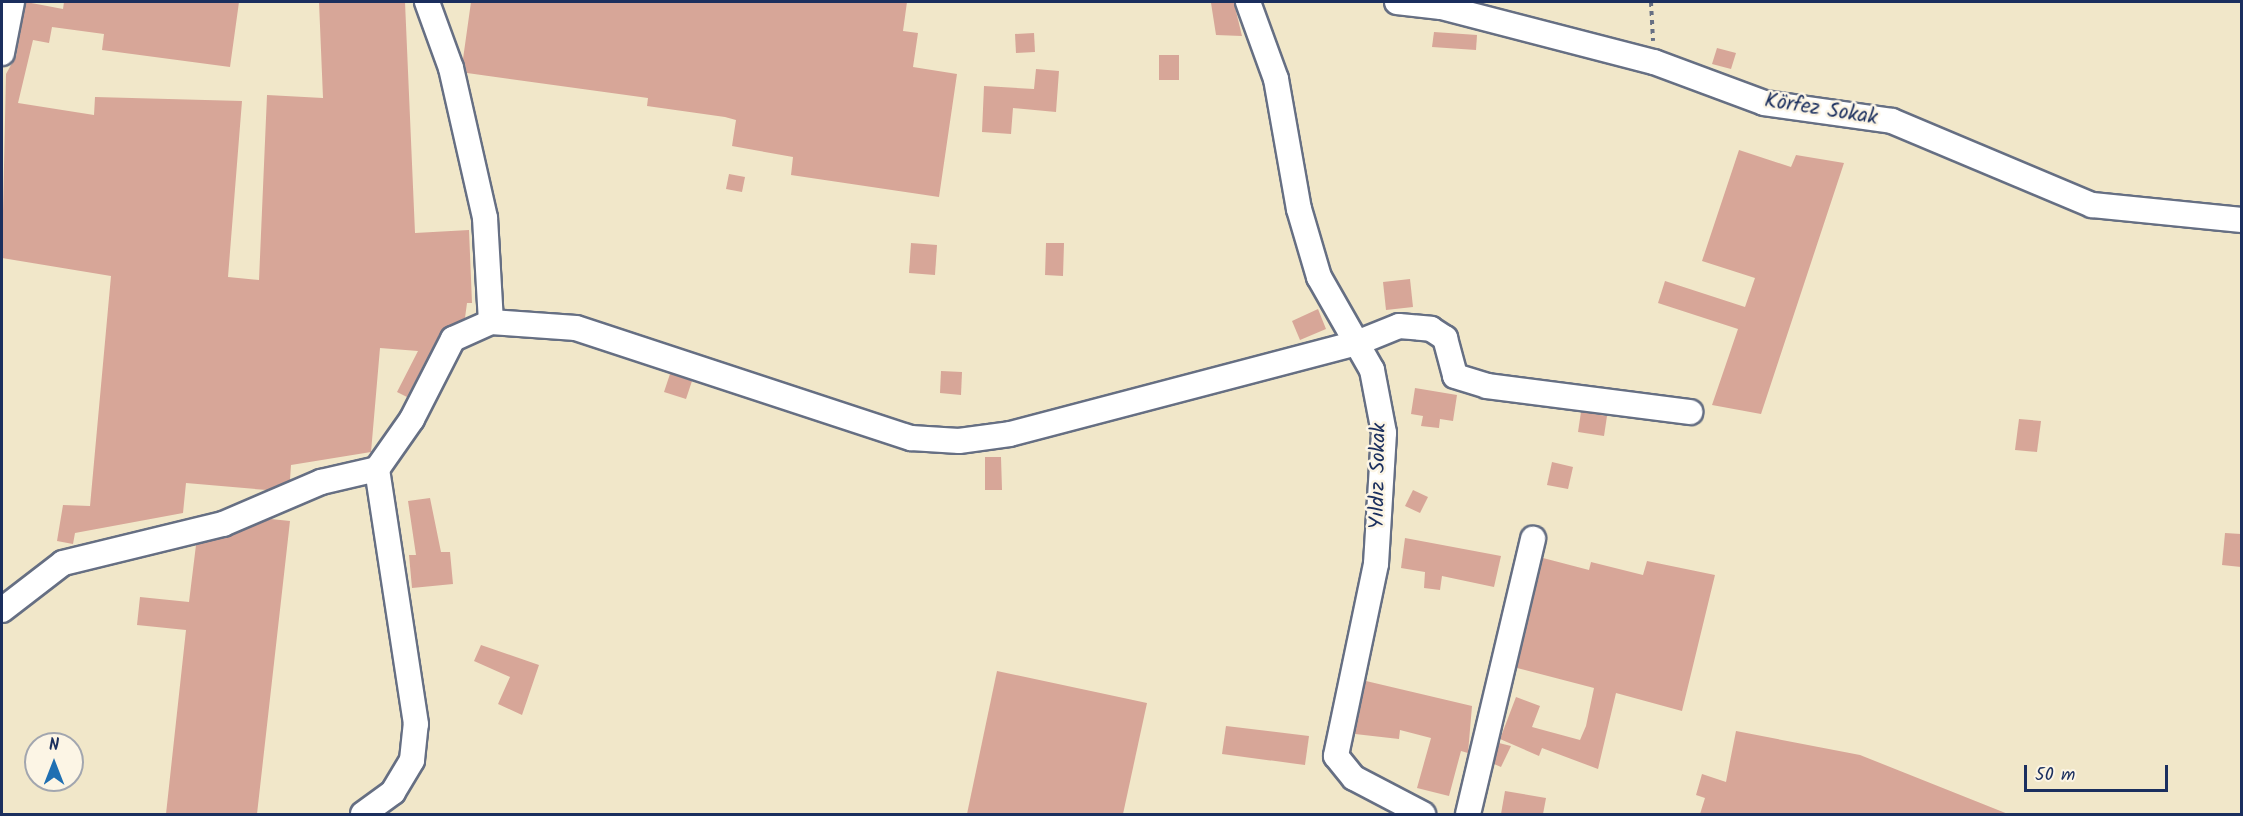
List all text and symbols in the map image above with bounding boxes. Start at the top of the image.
street label: Körfez Sokak [1763,89,1879,131]
street label: Yıldız Sokak [1365,423,1393,529]
north arrow [24,732,84,792]
text: N [49,733,59,758]
scale bar [2027,753,2171,791]
text: 50 m [2035,761,2075,790]

